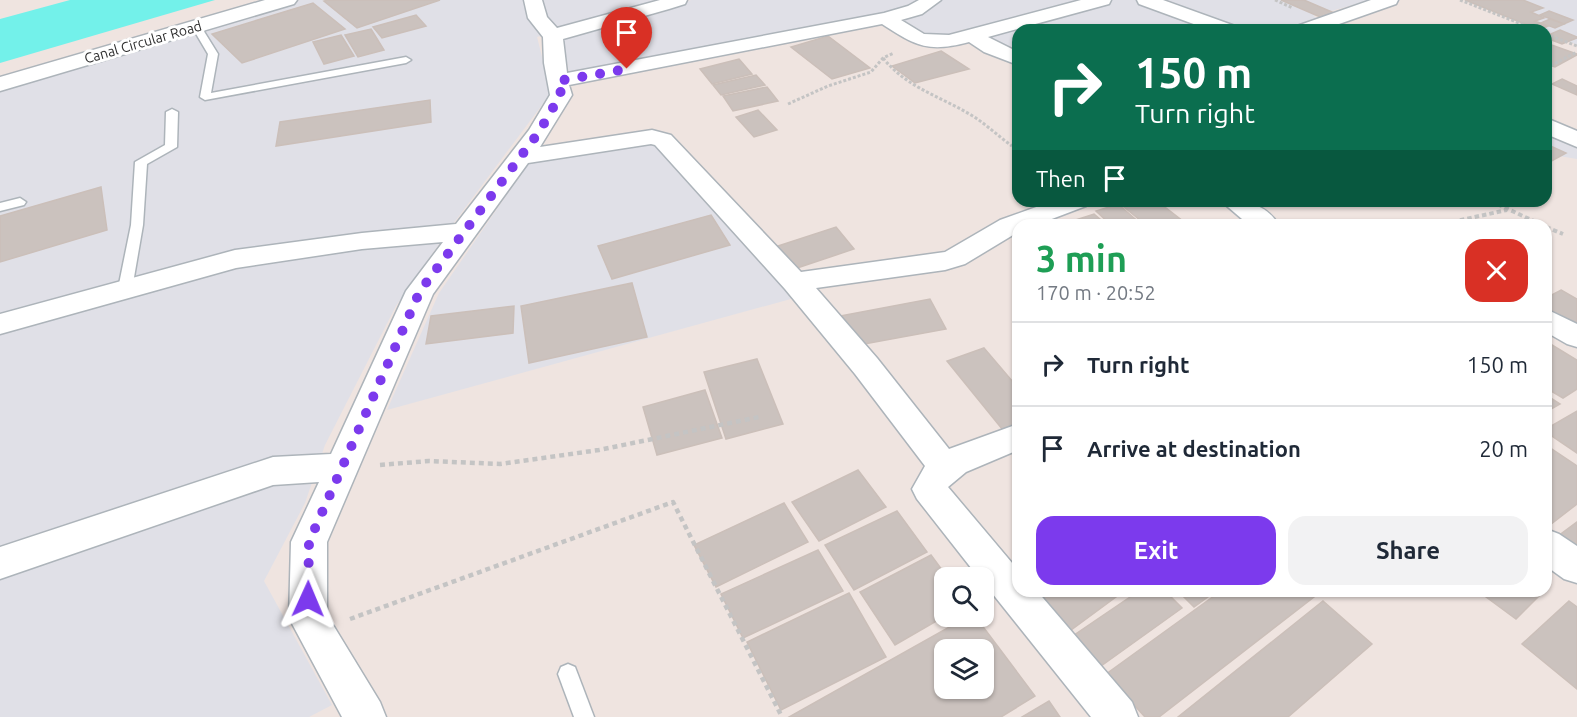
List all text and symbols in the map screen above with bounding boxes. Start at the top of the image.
pin [601,7,652,69]
icon: arrive [610,16,643,49]
street label: Canal Circular Road [82,18,204,66]
icon: right [1036,48,1114,126]
text: 150 m [1135,49,1252,96]
text: Turn right [1135,98,1255,128]
icon: arrive [1098,162,1131,195]
text: Then [1036,166,1086,191]
text: 3 min [1036,238,1127,279]
button: close [1465,239,1528,302]
text: 170 m · 20:52 [1036,281,1156,304]
icon: right [1036,348,1069,381]
text: Turn right [1087,352,1189,377]
text: 150 m [1467,352,1528,377]
icon: arrive [1036,432,1069,465]
text: Arrive at destination [1087,436,1301,461]
text: 20 m [1479,436,1528,461]
button: Exit [1036,516,1276,585]
button: Share [1288,516,1528,585]
position arrow [276,567,340,631]
map controls [934,567,994,699]
button: search [934,567,994,627]
button: layers [934,639,994,699]

